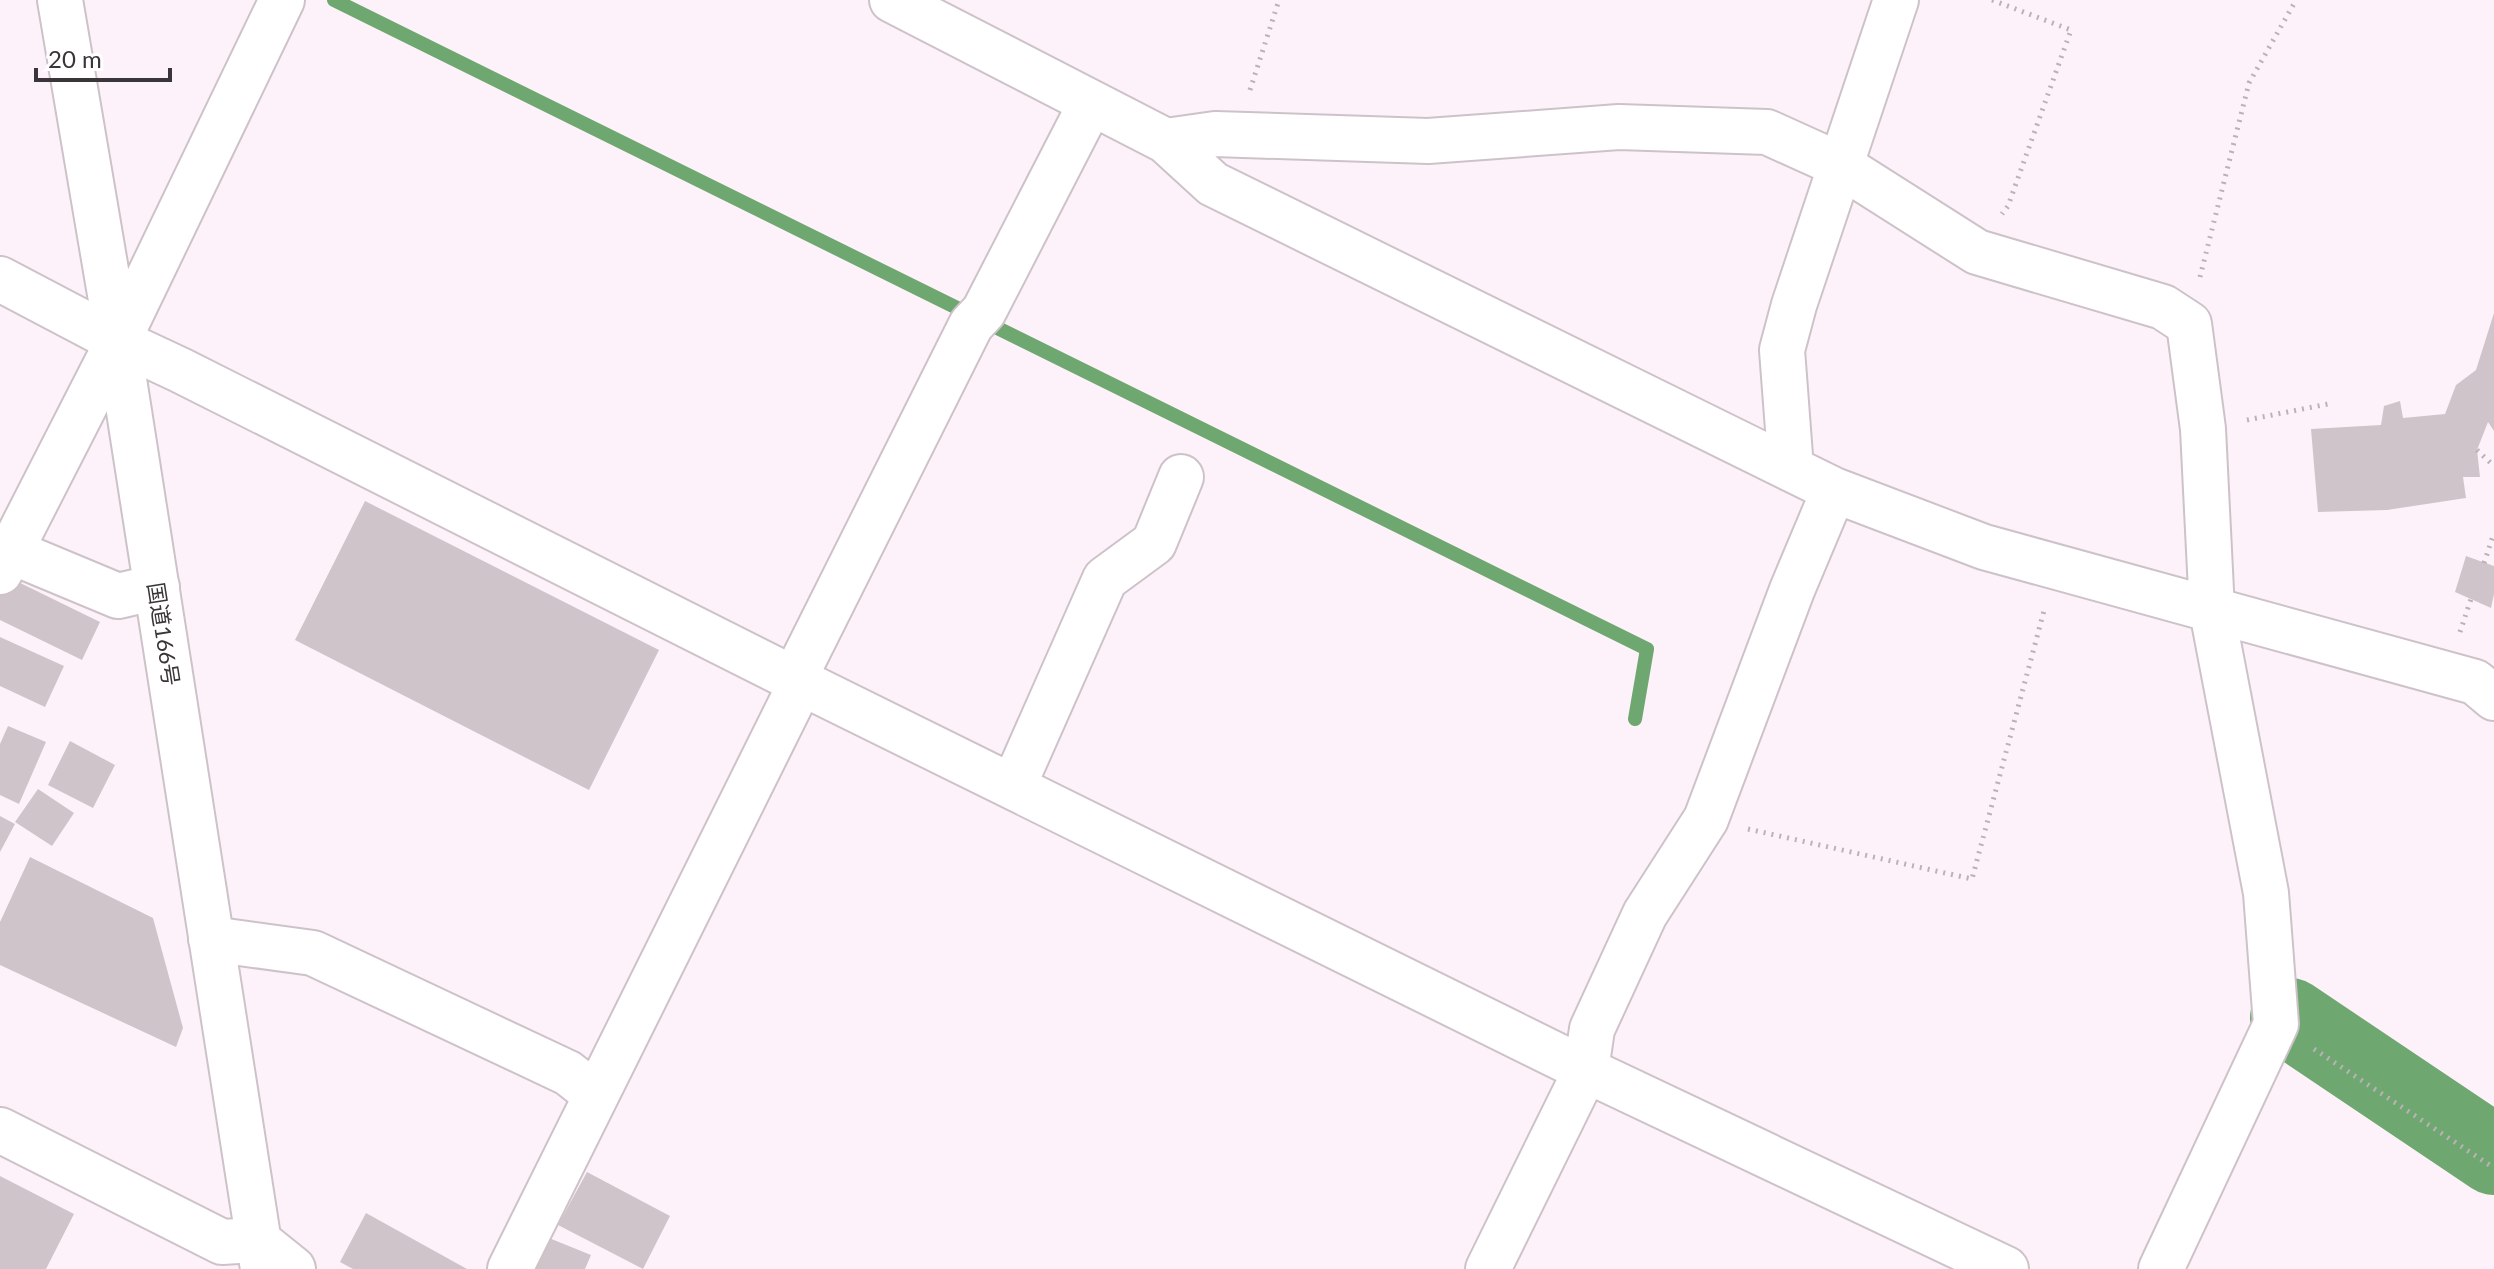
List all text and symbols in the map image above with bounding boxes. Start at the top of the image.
scale bar [36,32,170,82]
text: 20 m [48,44,102,73]
street label: 国道166号 [143,580,185,688]

